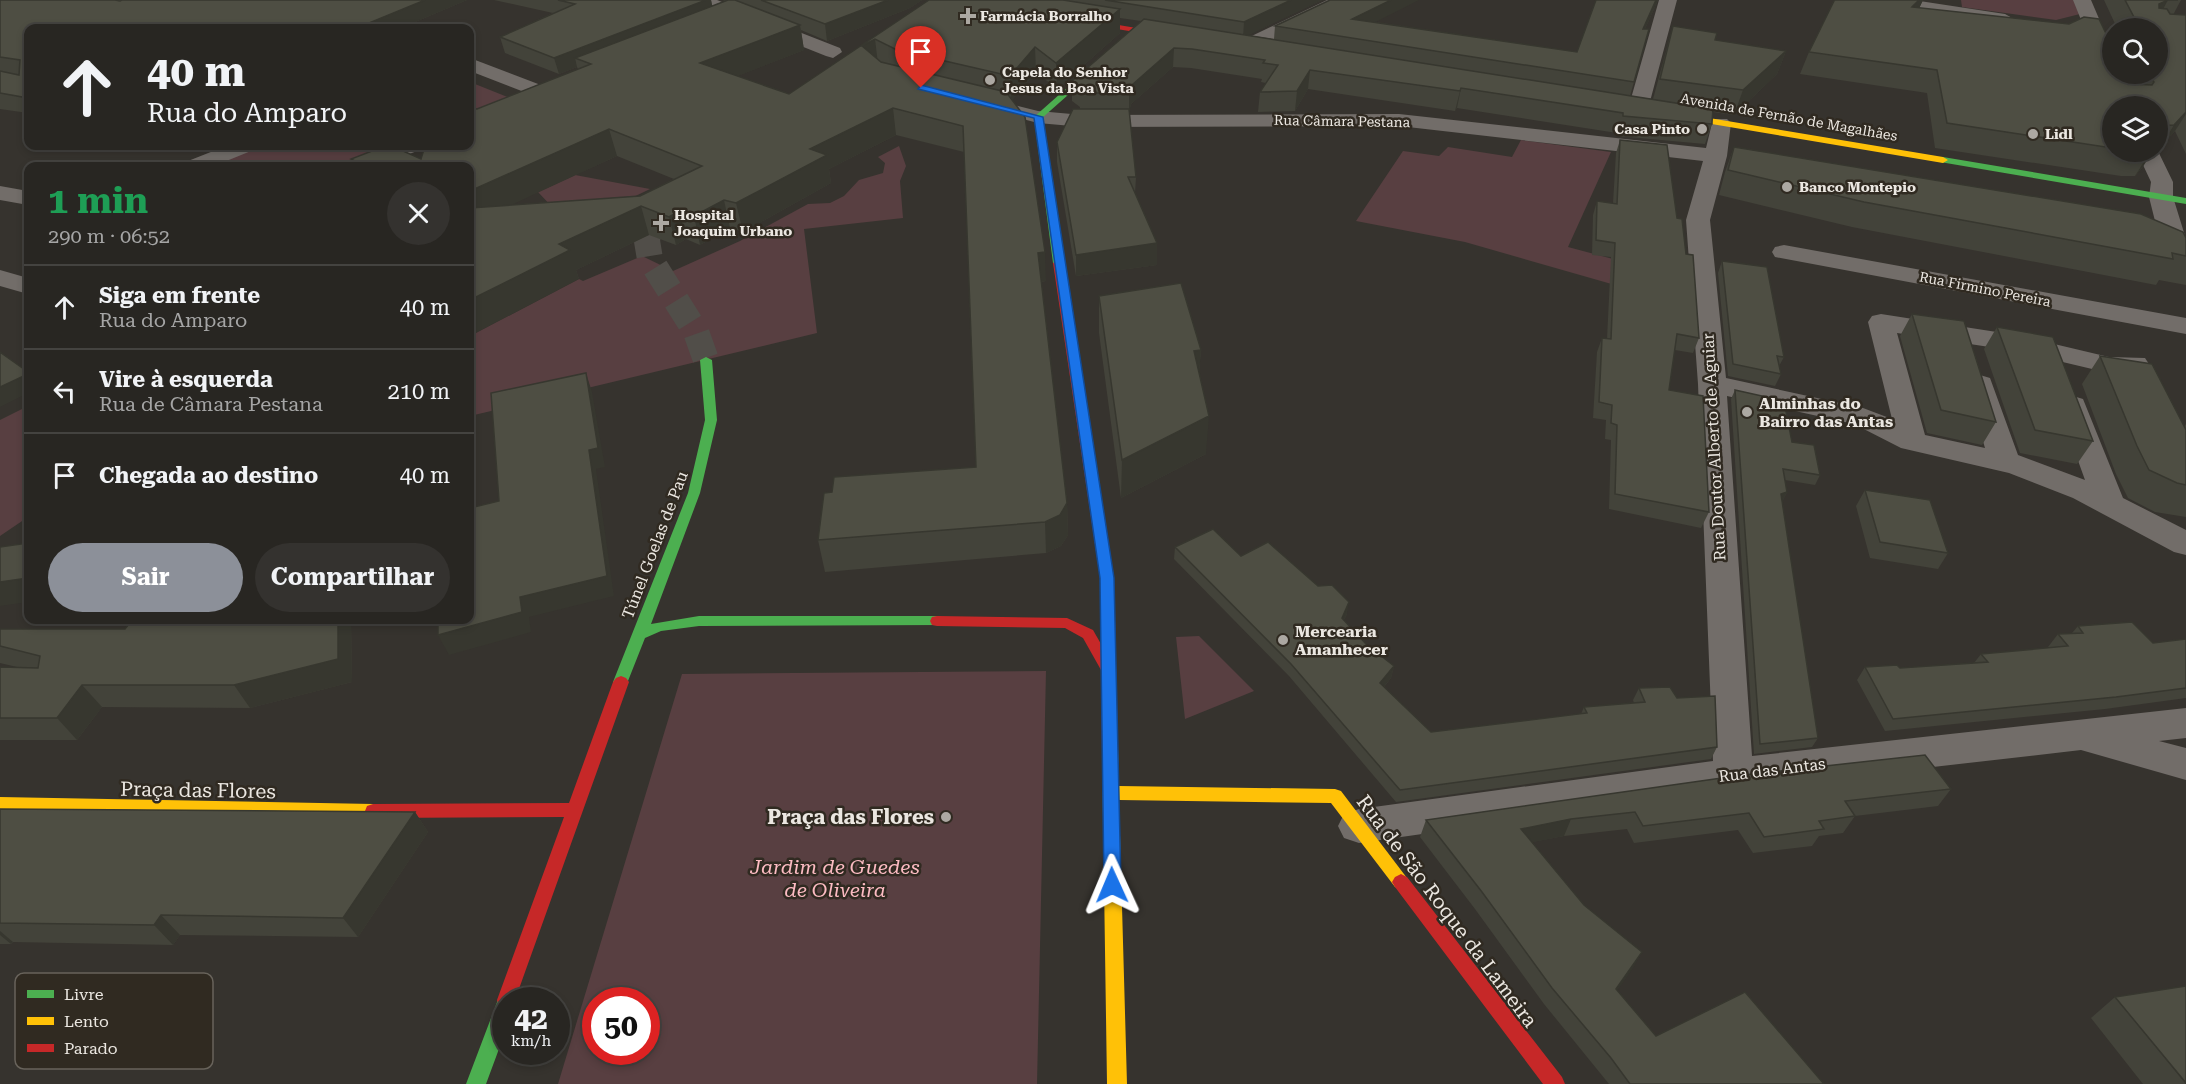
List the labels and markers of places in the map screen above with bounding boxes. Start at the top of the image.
place label: Farmácia Borralho [980,8,1112,24]
marker: Farmácia Borralho [961,9,975,23]
pin [895,26,946,88]
place label: Capela do Senhor Jesus da Boa Vista [1002,64,1134,96]
marker: Capela do Senhor Jesus da Boa Vista [983,73,997,87]
place label: Casa Pinto [1614,121,1690,137]
marker: Casa Pinto [1695,122,1709,136]
place label: Lidl [2045,126,2073,142]
marker: Lidl [2026,127,2040,141]
place label: Banco Montepio [1799,179,1916,195]
marker: Banco Montepio [1780,180,1794,194]
place label: Hospital Joaquim Urbano [674,207,792,239]
marker: Hospital Joaquim Urbano [652,214,670,232]
place label: Alminhas do Bairro das Antas [1759,394,1893,431]
marker: Alminhas do Bairro das Antas [1740,405,1754,419]
place label: Mercearia Amanhecer [1295,622,1388,659]
marker: Mercearia Amanhecer [1276,633,1290,647]
place label: Praça das Flores [767,805,934,829]
marker: Praça das Flores [939,810,953,824]

